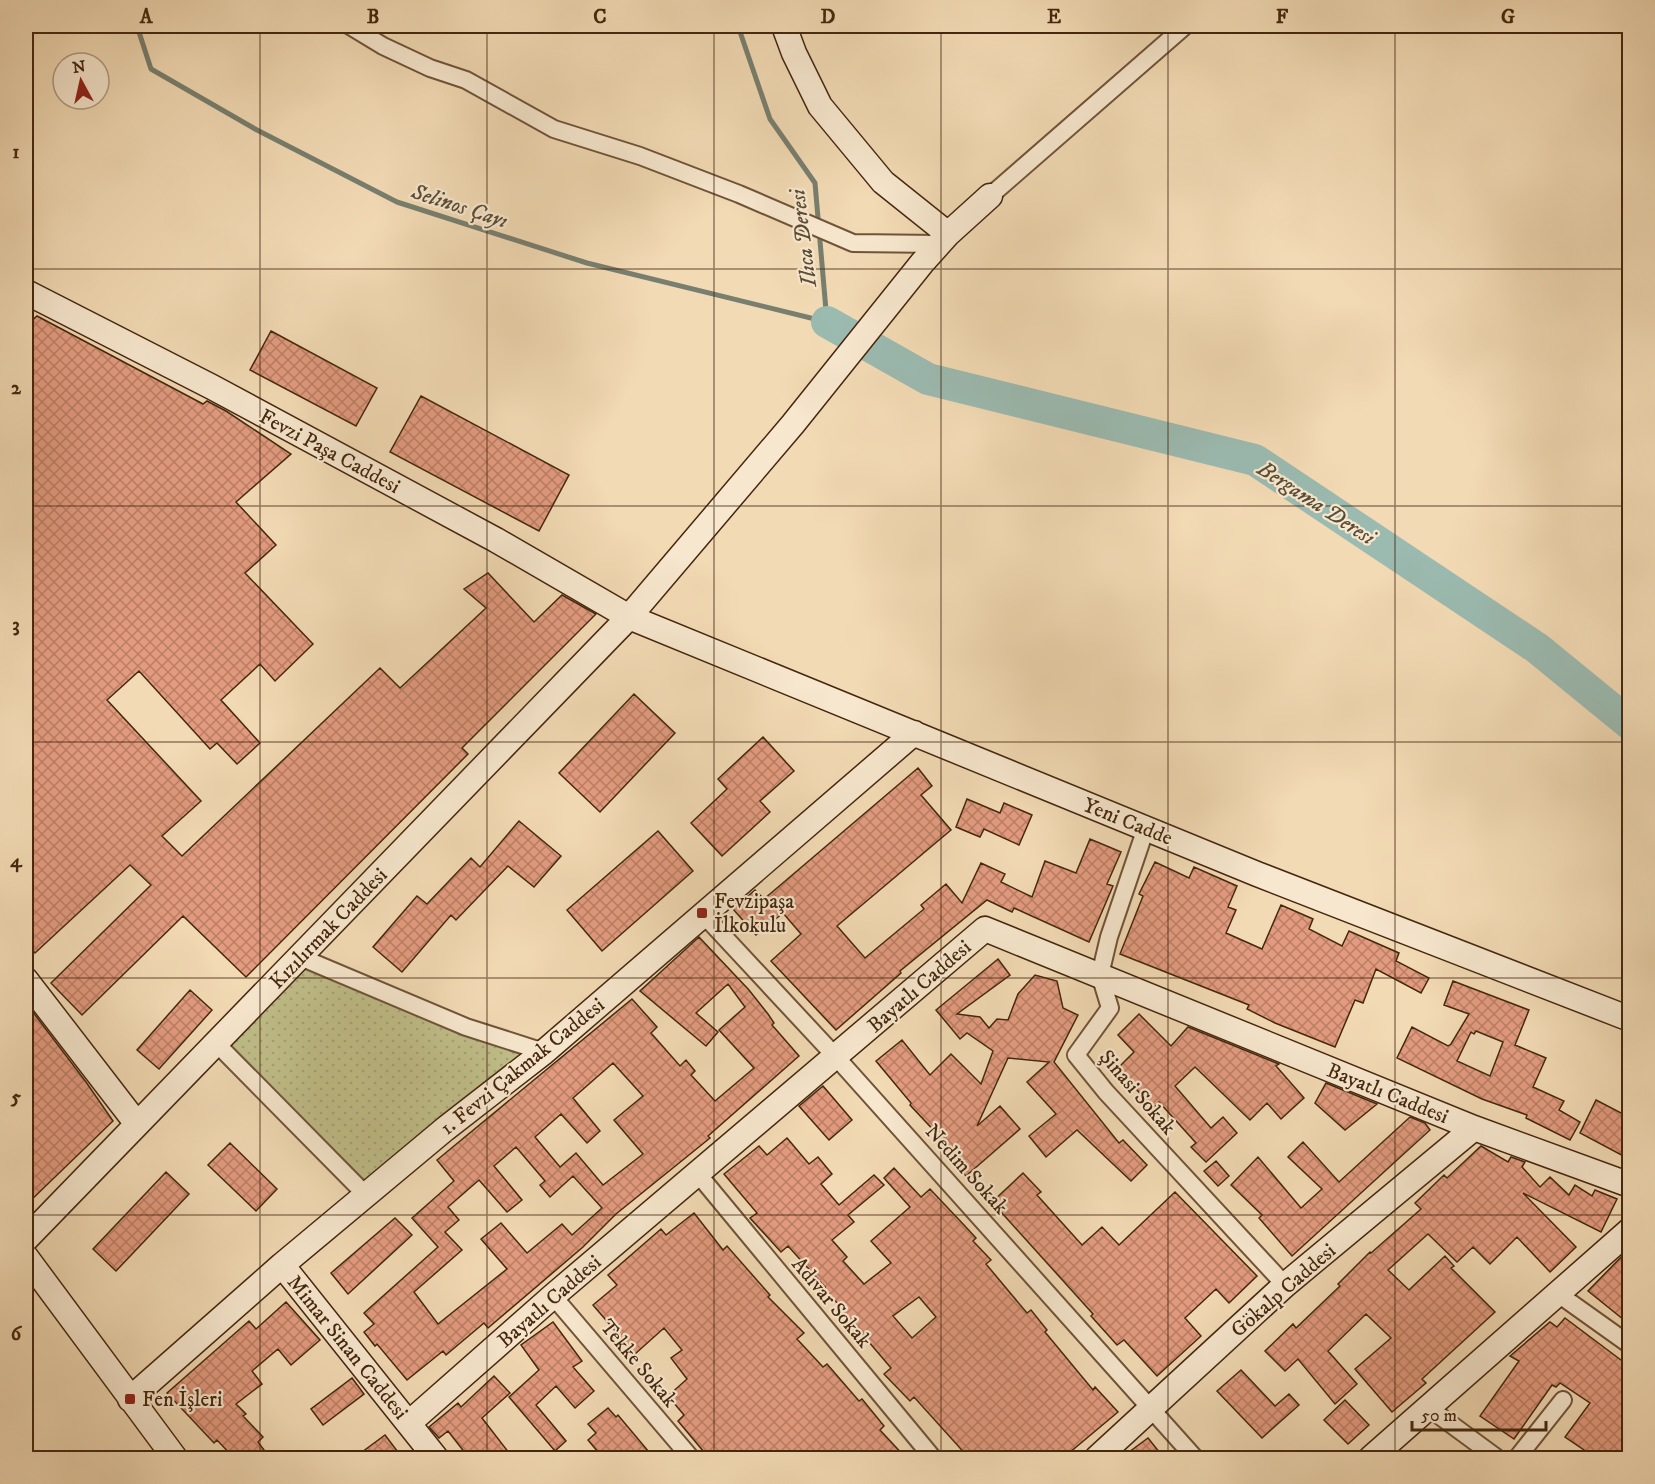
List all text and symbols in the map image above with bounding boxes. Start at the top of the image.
text: A [139,5,154,30]
text: B [367,5,379,30]
text: C [593,5,607,30]
text: D [821,5,836,30]
text: E [1047,5,1061,30]
text: F [1276,5,1289,30]
text: G [1501,5,1515,30]
north arrow [51,51,111,111]
text: N [71,56,87,78]
text: 1 [12,140,20,165]
water label: Selinos Çayı [407,178,511,235]
water label: Ilıca Deresi [784,186,823,290]
text: 2 [11,376,22,401]
street label: Fevzi Paşa Caddesi [255,404,404,500]
water label: Bergama Deresi [1252,455,1381,552]
text: 3 [12,613,20,638]
street label: Yeni Cadde [1079,792,1176,852]
text: 4 [10,849,23,874]
street label: Kızılırmak Caddesi [264,863,393,995]
place label: Fevzipaşa İlkokulu [714,889,794,939]
marker: Fevzipaşa İlkokulu [695,906,709,920]
street label: Bayatlı Caddesi [862,935,977,1039]
street label: 1. Fevzi Çakmak Caddesi [435,992,610,1141]
street label: Şinasi Sokak [1093,1045,1182,1141]
street label: Bayatlı Caddesi [1323,1058,1452,1130]
text: 5 [10,1085,21,1110]
street label: Nedim Sokak [919,1119,1014,1221]
street label: Gökalp Caddesi [1226,1238,1341,1343]
street label: Bayatlı Caddesi [492,1250,607,1354]
street label: Adıvar Sokak [786,1252,877,1354]
street label: Mimar Sinan Caddesi [281,1270,413,1425]
street label: Tekke Sokak [594,1314,683,1414]
text: 6 [11,1322,23,1347]
place label: Fen İşleri [142,1386,222,1413]
marker: Fen İşleri [123,1392,137,1406]
scale bar [1412,1394,1546,1432]
text: 50 m [1421,1405,1457,1427]

